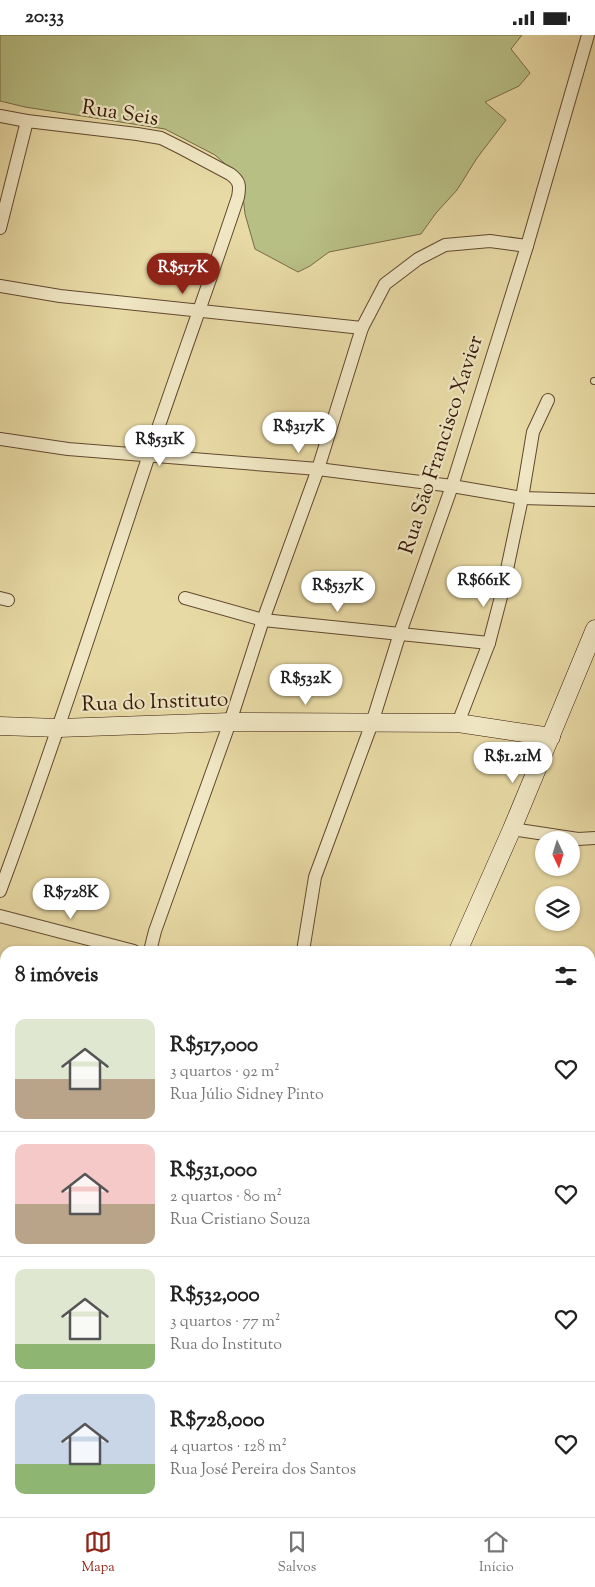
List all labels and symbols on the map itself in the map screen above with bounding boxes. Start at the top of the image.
street label: Rua Seis [80,93,160,135]
pin: R$517K [142,253,224,295]
street label: Rua São Francisco Xavier [392,332,492,558]
pin: R$317K [258,411,340,454]
pin: R$531K [119,425,201,467]
pin: R$661K [443,565,525,608]
pin: R$537K [297,571,379,613]
pin: R$532K [265,663,347,706]
street label: Rua do Instituto [81,685,229,721]
pin: R$1.21M [467,741,559,784]
north arrow [535,831,580,876]
pin: R$728K [30,877,112,920]

